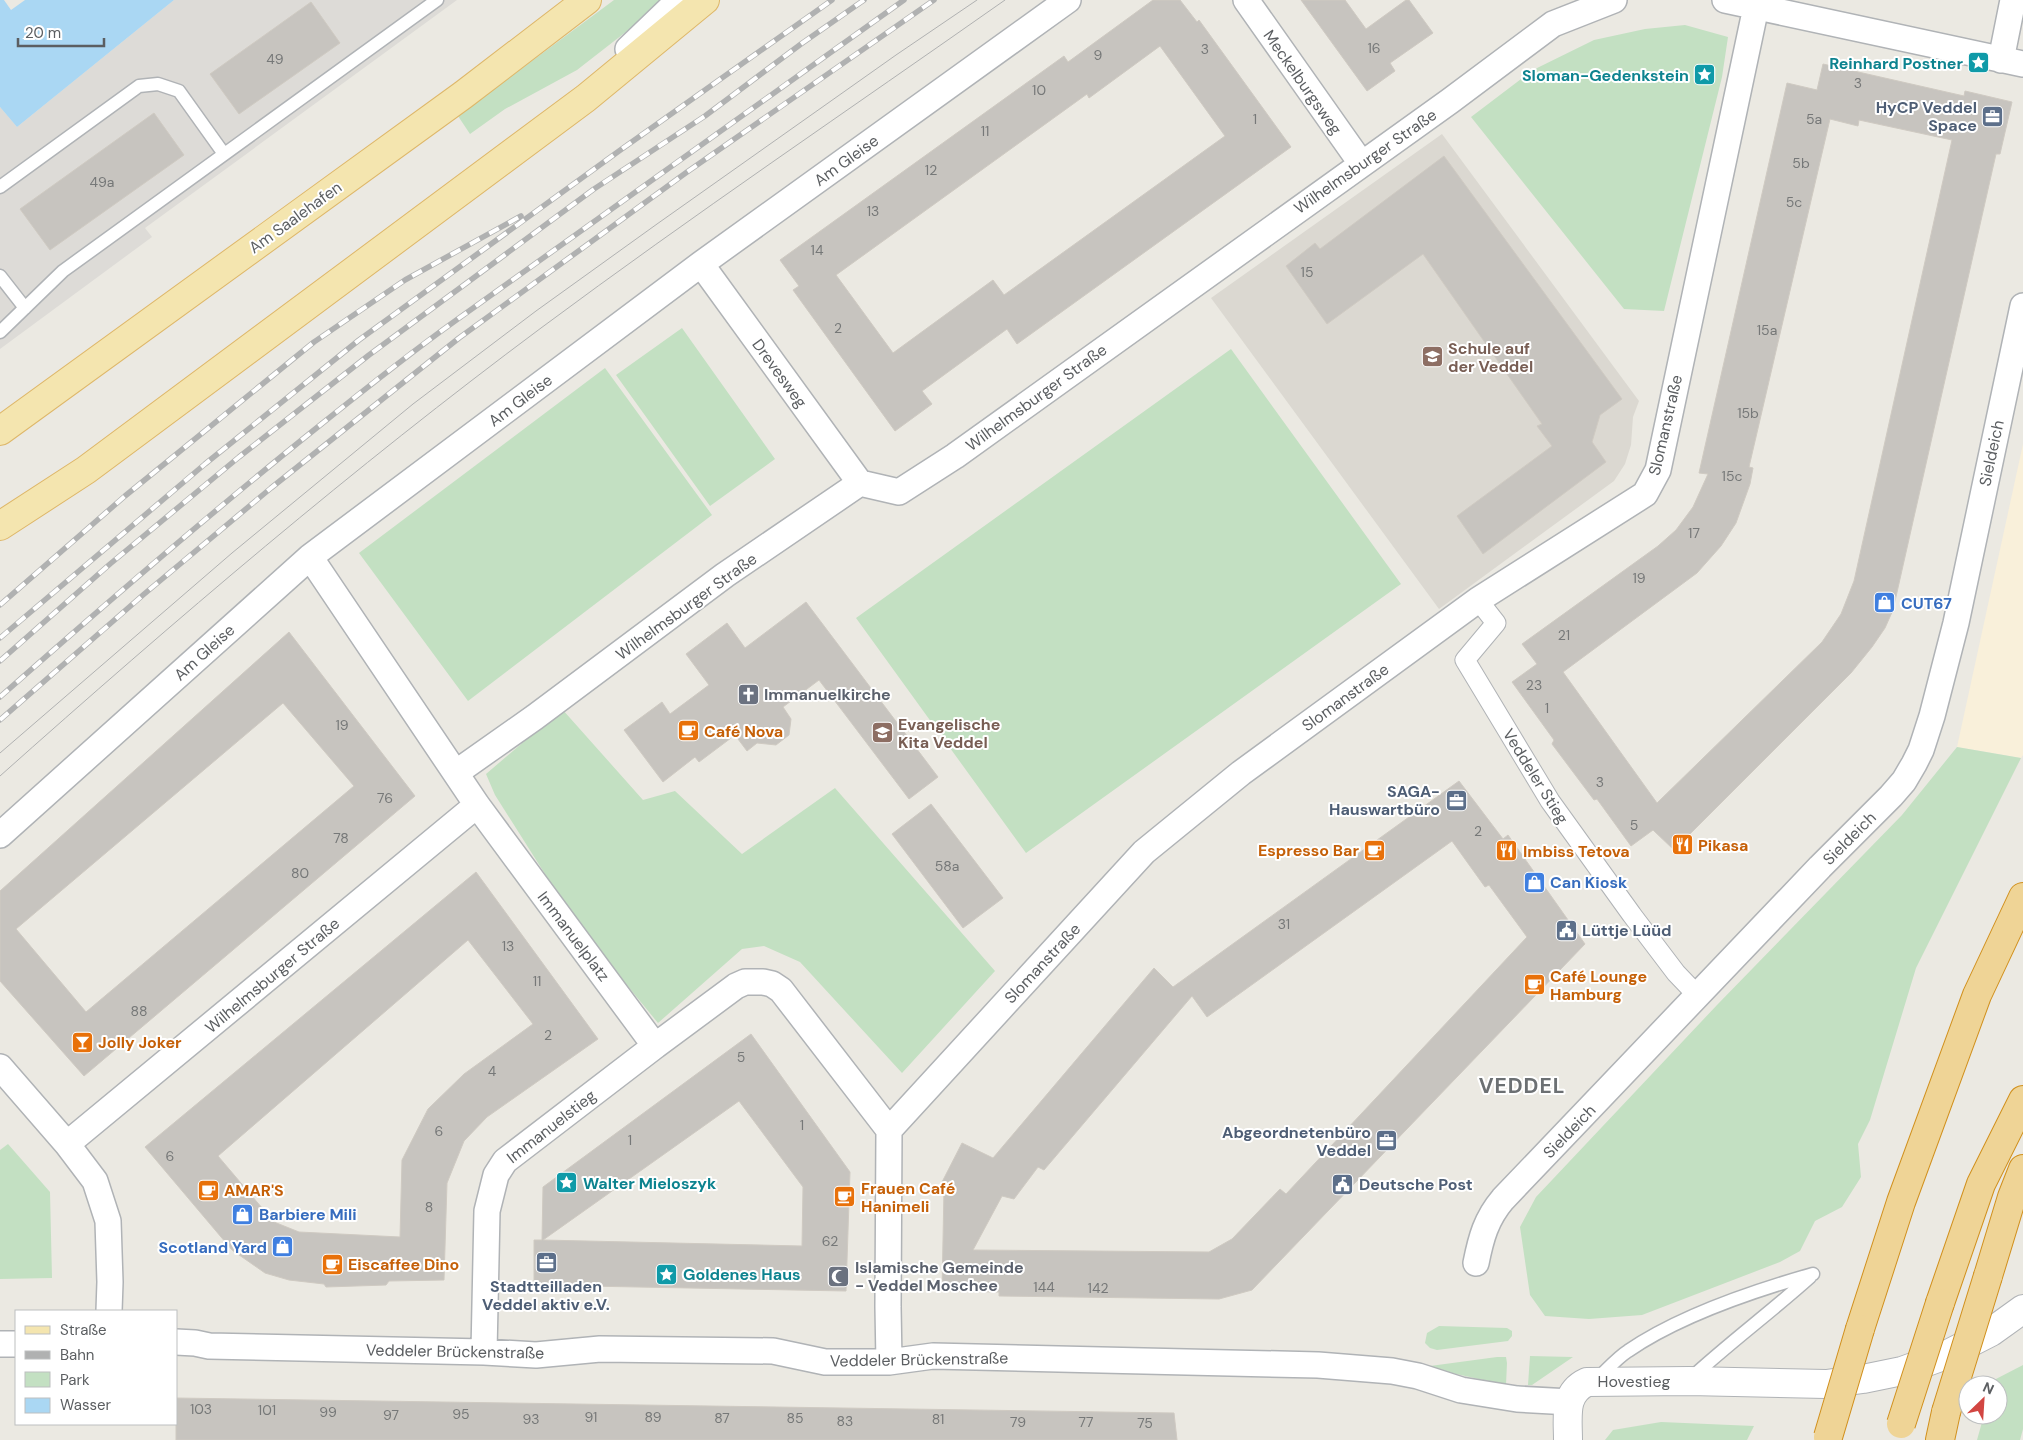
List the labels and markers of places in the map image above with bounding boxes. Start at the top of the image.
place icon: Reinhard Postner [1967,51,1991,75]
place label: Reinhard Postner [1829,53,1963,74]
place icon: Sloman-Gedenkstein [1693,63,1717,87]
place label: Sloman-Gedenkstein [1522,65,1689,86]
place label: HyCP Veddel Space [1876,97,1977,136]
office icon: HyCP Veddel Space [1981,104,2005,128]
place label: Schule auf der Veddel [1448,338,1533,377]
school or university icon: Schule auf der Veddel [1420,345,1444,369]
shop icon: CUT67 [1873,591,1897,615]
place label: CUT67 [1901,593,1952,614]
church icon: Immanuelkirche [736,682,760,706]
place label: Immanuelkirche [764,684,891,705]
place label: Evangelische Kita Veddel [898,714,1000,753]
cafe icon: Café Nova [676,719,700,743]
place label: Café Nova [704,721,783,742]
school or university icon: Evangelische Kita Veddel [870,721,894,745]
place label: SAGA- Hauswartbüro [1329,781,1440,820]
office icon: SAGA- Hauswartbüro [1444,788,1468,812]
restaurant icon: Pikasa [1670,833,1694,857]
place label: Pikasa [1698,835,1748,856]
cafe icon: Espresso Bar [1363,838,1387,862]
restaurant icon: Imbiss Tetova [1495,839,1519,863]
place label: Espresso Bar [1258,840,1359,861]
place label: Imbiss Tetova [1523,841,1630,862]
shop icon: Can Kiosk [1522,870,1546,894]
place label: Can Kiosk [1550,872,1628,893]
public building icon: Lüttje Lüüd [1554,918,1578,942]
place label: Lüttje Lüüd [1582,920,1672,941]
place label: Café Lounge Hamburg [1550,966,1647,1005]
cafe icon: Café Lounge Hamburg [1522,973,1546,997]
bar icon: Jolly Joker [70,1030,94,1054]
place label: Jolly Joker [98,1032,182,1053]
place label: Abgeordnetenbüro Veddel [1222,1122,1371,1161]
office icon: Abgeordnetenbüro Veddel [1375,1129,1399,1153]
place icon: Walter Mieloszyk [555,1171,579,1195]
public building icon: Deutsche Post [1331,1172,1355,1196]
place label: Walter Mieloszyk [583,1173,717,1194]
place label: Deutsche Post [1359,1174,1473,1195]
cafe icon: AMAR'S [196,1178,220,1202]
place label: Frauen Café Hanimeli [861,1178,955,1217]
place label: AMAR'S [224,1180,284,1201]
cafe icon: Frauen Café Hanimeli [833,1185,857,1209]
shop icon: Barbiere Mili [231,1202,255,1226]
place label: Barbiere Mili [259,1204,357,1225]
shop icon: Scotland Yard [271,1235,295,1259]
place label: Scotland Yard [158,1237,267,1258]
office icon: Stadtteilladen Veddel aktiv e.V. [534,1250,558,1274]
cafe icon: Eiscaffee Dino [320,1252,344,1276]
place label: Eiscaffee Dino [348,1254,459,1275]
place label: Islamische Gemeinde - Veddel Moschee [855,1257,1024,1296]
place icon: Goldenes Haus [655,1262,679,1286]
place label: Goldenes Haus [683,1264,801,1285]
mosque icon: Islamische Gemeinde - Veddel Moschee [827,1264,851,1288]
place label: Stadtteilladen Veddel aktiv e.V. [482,1276,610,1315]

